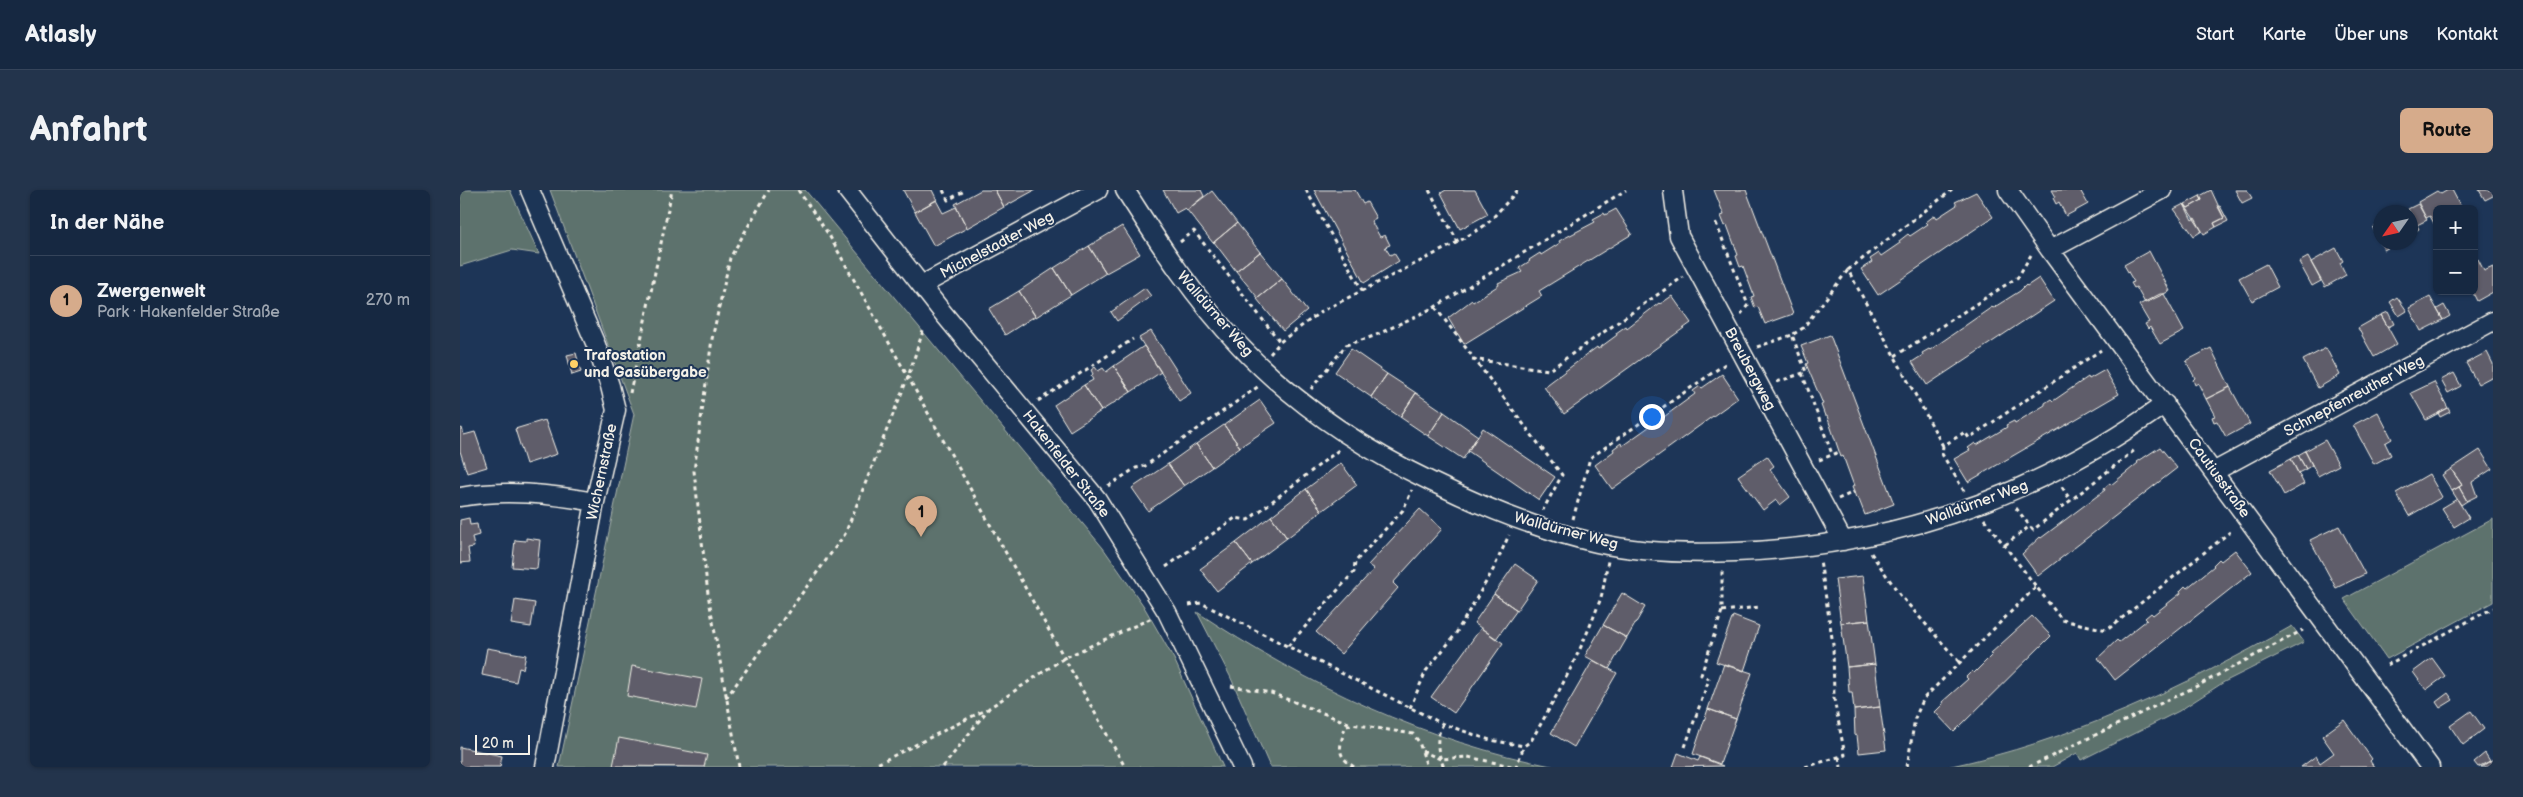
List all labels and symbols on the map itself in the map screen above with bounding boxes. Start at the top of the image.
north arrow [2373,205,2418,250]
street label: Michelstadter Weg [937,207,1057,283]
street label: Walldürner Weg [1173,267,1257,361]
street label: Breubergweg [1720,324,1780,414]
place label: Trafostation und Gasübergabe [584,346,707,382]
street label: Schnepfenreuther Weg [2281,351,2427,441]
marker: Trafostation und Gasübergabe [568,358,580,370]
your location [1639,404,1665,430]
street label: Hakenfelder Straße [1018,406,1114,522]
street label: Wichernstraße [582,422,622,522]
street label: Cautiusstraße [2184,434,2254,522]
street label: Walldürner Weg [1923,476,2031,530]
pin: 1 [905,496,937,537]
street label: Walldürner Weg [1512,508,1620,554]
scale bar [475,732,530,755]

